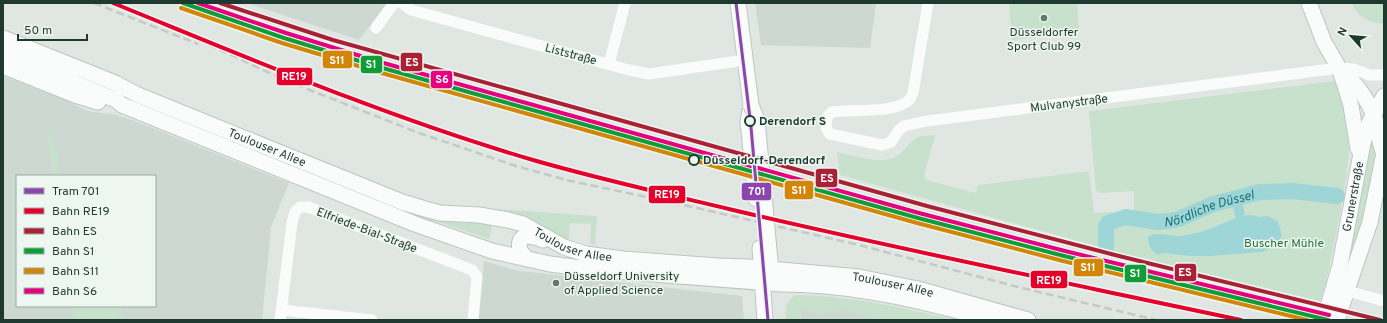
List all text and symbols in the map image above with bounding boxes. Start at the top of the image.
marker: Düsseldorfer Sport Club 99 [1039,13,1049,23]
scale bar [18,16,87,42]
north arrow [1331,16,1371,56]
text: 50 m [24,23,52,39]
place label: Düsseldorfer Sport Club 99 [1007,25,1081,55]
text: N [1335,25,1351,39]
street label: Liststraße [543,40,598,70]
line badge: S11 [322,50,353,69]
line badge: ES [400,52,423,72]
text: S11 [329,54,345,68]
line badge: S1 [360,55,383,74]
text: ES [405,56,419,70]
text: S1 [365,58,377,72]
line badge: RE19 [276,67,313,86]
text: RE19 [281,70,307,84]
line badge: S6 [430,70,453,89]
text: S6 [435,73,449,87]
street label: Mulvanystraße [1029,91,1109,117]
place label: Derendorf S [759,114,826,130]
marker: Derendorf S [744,115,756,127]
street label: Toulouser Allee [225,125,308,171]
place label: Düsseldorf-Derendorf [703,153,826,169]
marker: Düsseldorf-Derendorf [688,154,700,166]
street label: Grunerstraße [1339,160,1368,233]
line badge: ES [815,168,838,188]
text: ES [820,172,834,186]
legend [16,175,156,307]
line badge: S11 [784,180,814,200]
line badge: 701 [741,182,772,201]
text: Tram 701 [52,184,99,200]
text: S11 [791,184,807,198]
line badge: RE19 [648,185,686,204]
text: 701 [748,185,766,199]
text: RE19 [654,188,680,202]
water label: Nördliche Düssel [1163,188,1257,231]
text: Bahn RE19 [52,204,110,220]
street label: Elfriede-Bial-Straße [314,204,419,258]
text: Bahn ES [52,224,97,240]
street label: Toulouser Allee [530,225,613,266]
park label: Buscher Mühle [1244,236,1324,252]
text: Bahn S1 [52,244,94,260]
line badge: S11 [1073,258,1104,277]
text: S11 [1080,261,1096,275]
line badge: ES [1174,263,1197,282]
text: Bahn S11 [52,264,99,280]
line badge: S1 [1124,264,1147,283]
text: ES [1178,266,1192,280]
text: S1 [1129,267,1141,281]
place label: Düsseldorf University of Applied Science [564,269,679,299]
street label: Toulouser Allee [852,269,935,302]
line badge: RE19 [1030,270,1068,289]
text: RE19 [1036,274,1062,288]
marker: Düsseldorf University of Applied Science [551,278,561,288]
text: Bahn S6 [52,284,97,300]

